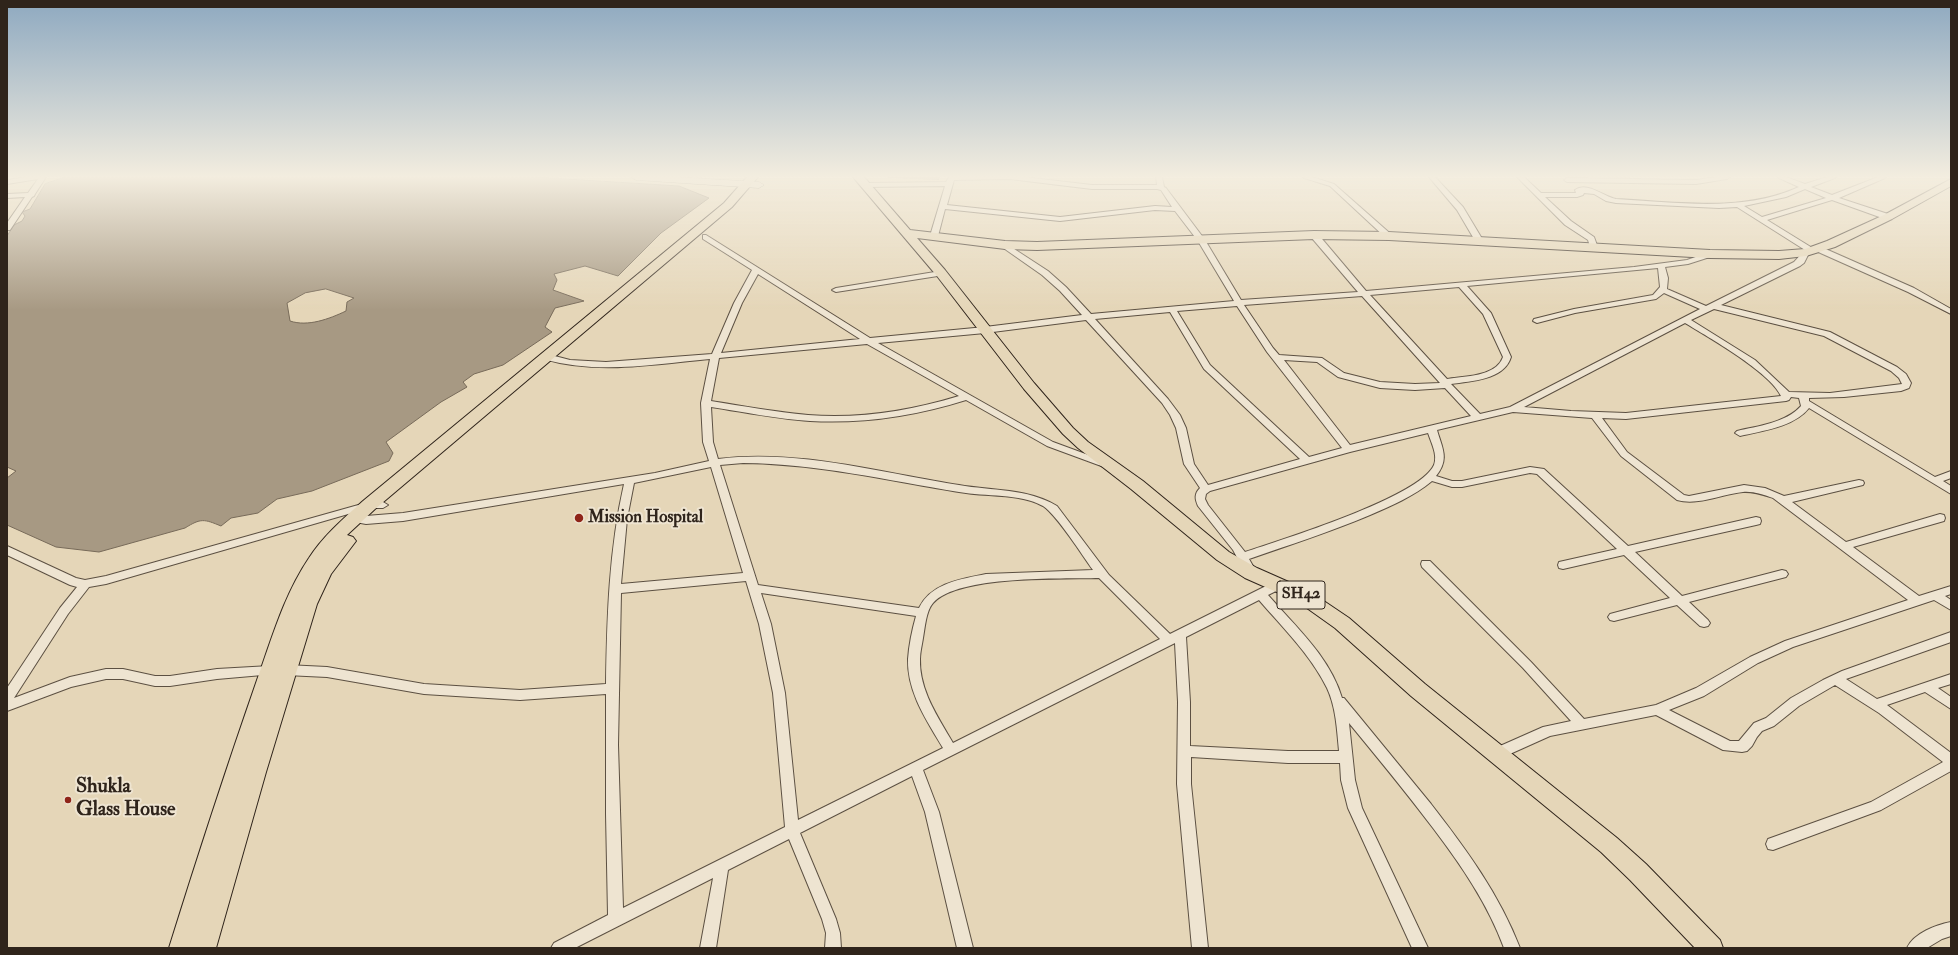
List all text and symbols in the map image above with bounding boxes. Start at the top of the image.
place label: Mission Hospital [588,508,703,528]
marker: Mission Hospital [573,512,585,524]
road number: SH42 [1277,581,1325,609]
place label: Shukla Glass House [76,776,175,823]
marker: Shukla Glass House [63,795,73,805]

